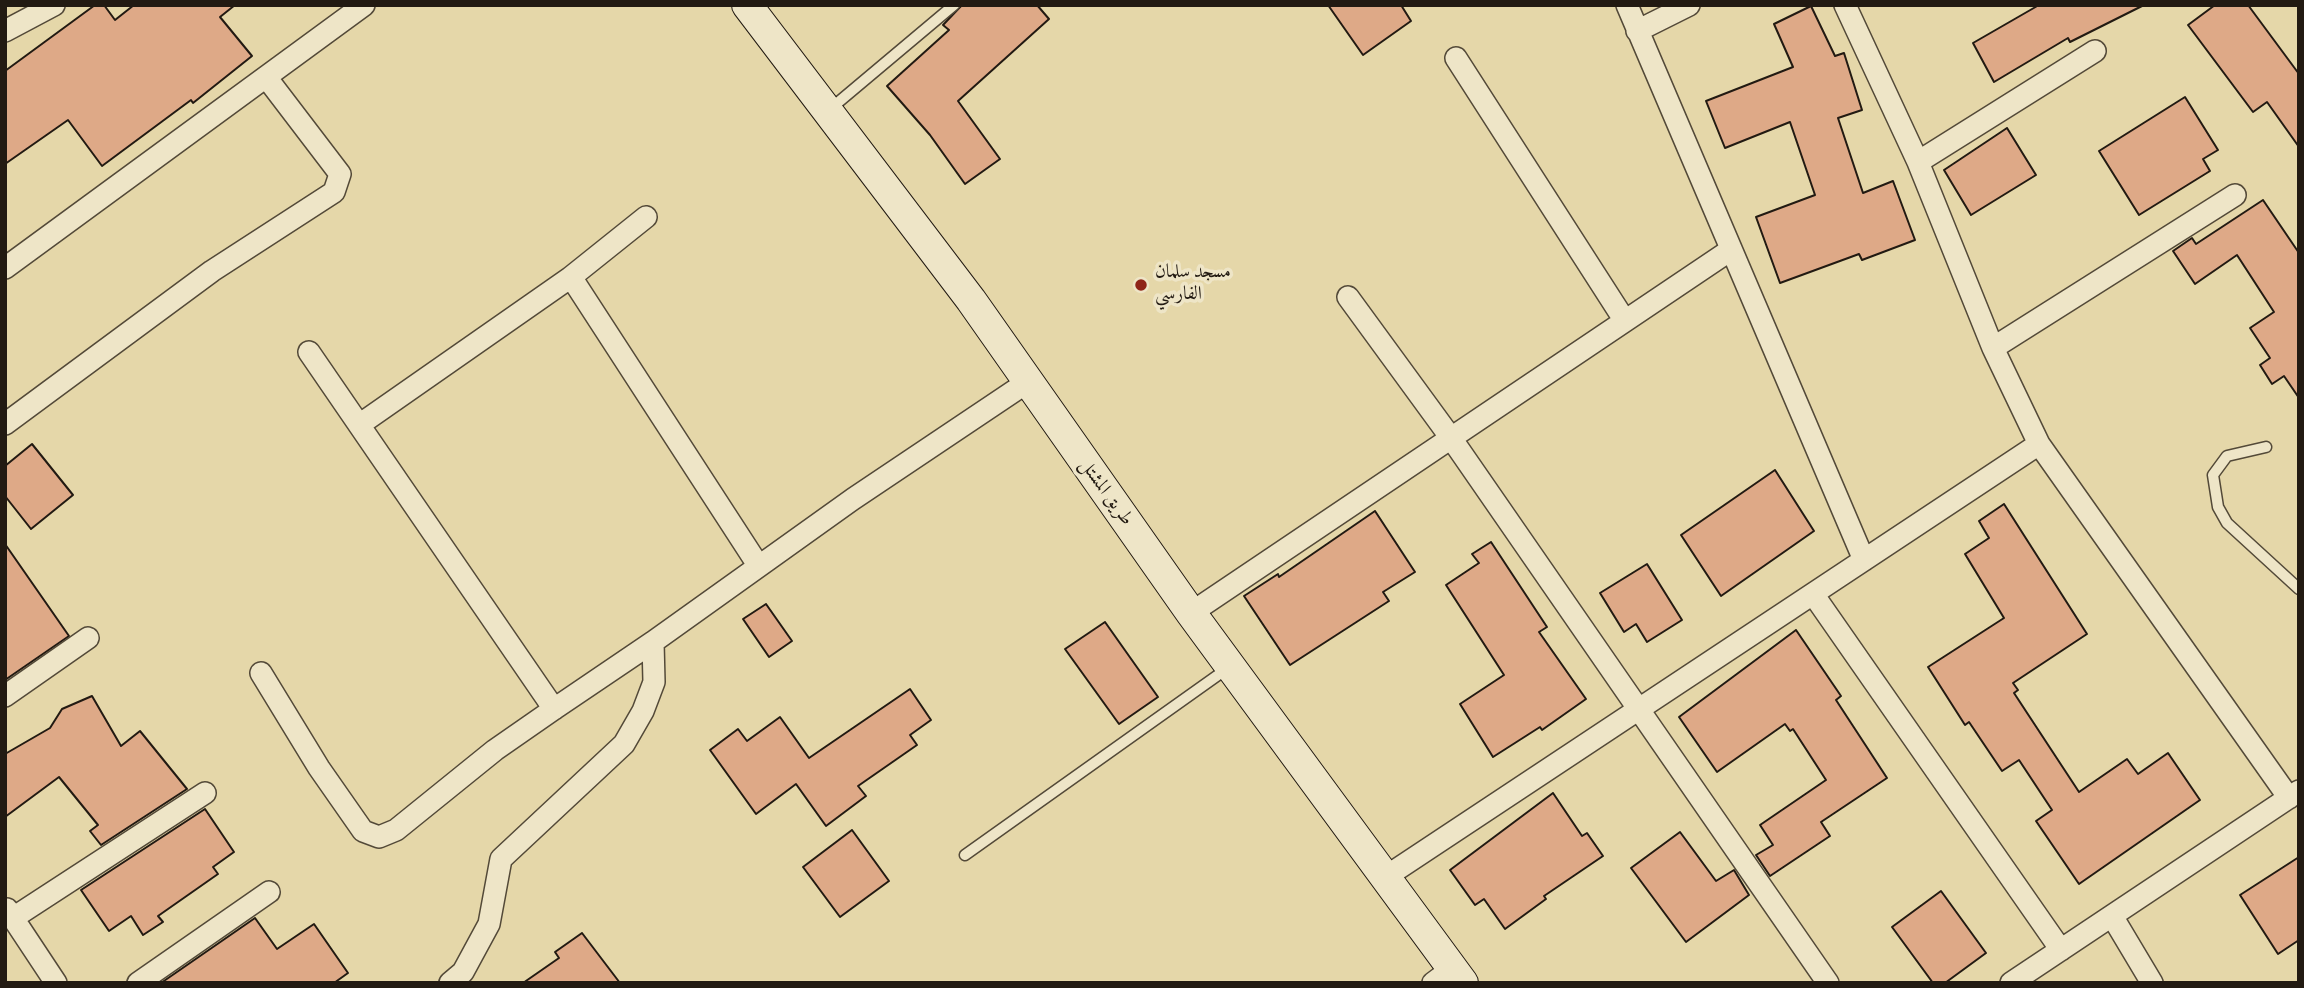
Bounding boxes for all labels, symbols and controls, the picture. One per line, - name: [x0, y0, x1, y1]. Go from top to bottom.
- place label: مسجد سلمان الفارسي: [1155, 263, 1231, 307]
- marker: مسجد سلمان الفارسي: [1133, 277, 1149, 293]
- street label: طريق المشتل: [1073, 455, 1137, 531]

